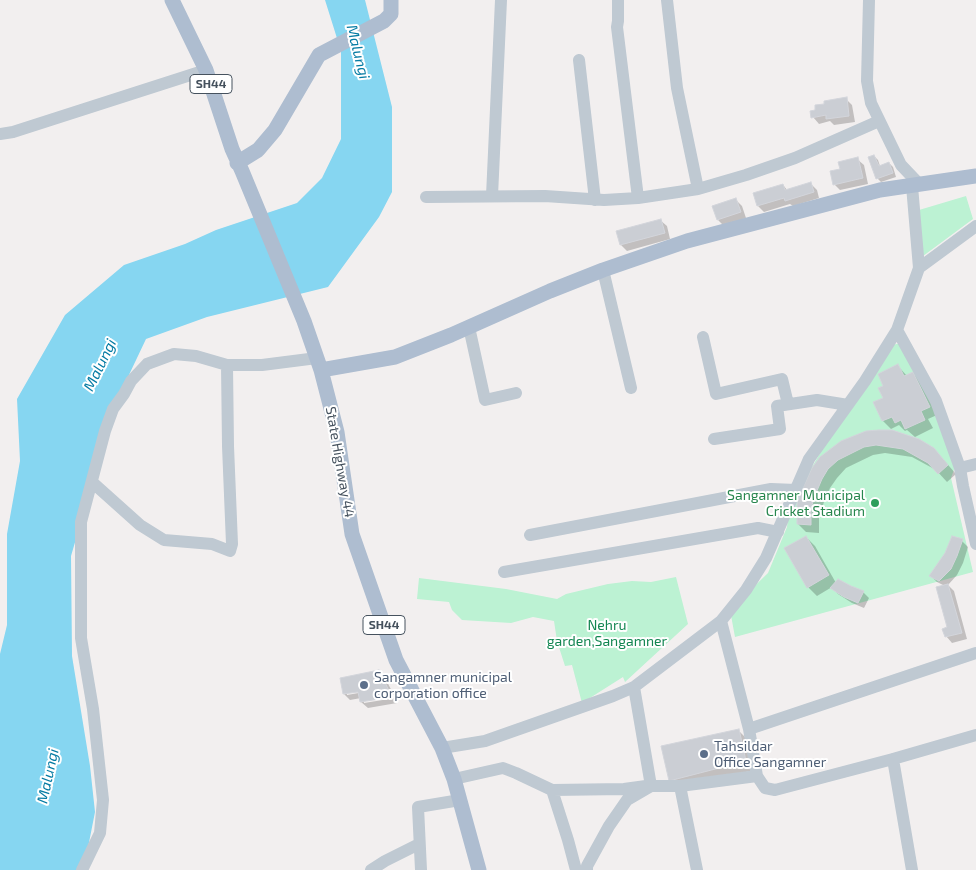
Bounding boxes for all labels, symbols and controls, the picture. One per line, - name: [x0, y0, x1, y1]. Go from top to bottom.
- water label: Malungi: [343, 23, 373, 81]
- road number: SH44: [190, 74, 232, 94]
- water label: Malungi: [80, 336, 120, 394]
- street label: State Highway 44: [322, 405, 358, 519]
- place label: Sangamner Municipal Cricket Stadium: [727, 487, 865, 520]
- marker: Sangamner Municipal Cricket Stadium: [869, 497, 881, 509]
- road number: SH44: [363, 616, 405, 634]
- park label: Nehru garden,Sangamner: [547, 617, 667, 650]
- place label: Sangamner municipal corporation office: [374, 669, 512, 702]
- marker: Sangamner municipal corporation office: [358, 679, 370, 691]
- place label: Tahsildar Office Sangamner: [714, 738, 826, 770]
- water label: Malungi: [33, 747, 63, 805]
- marker: Tahsildar Office Sangamner: [698, 748, 710, 760]

